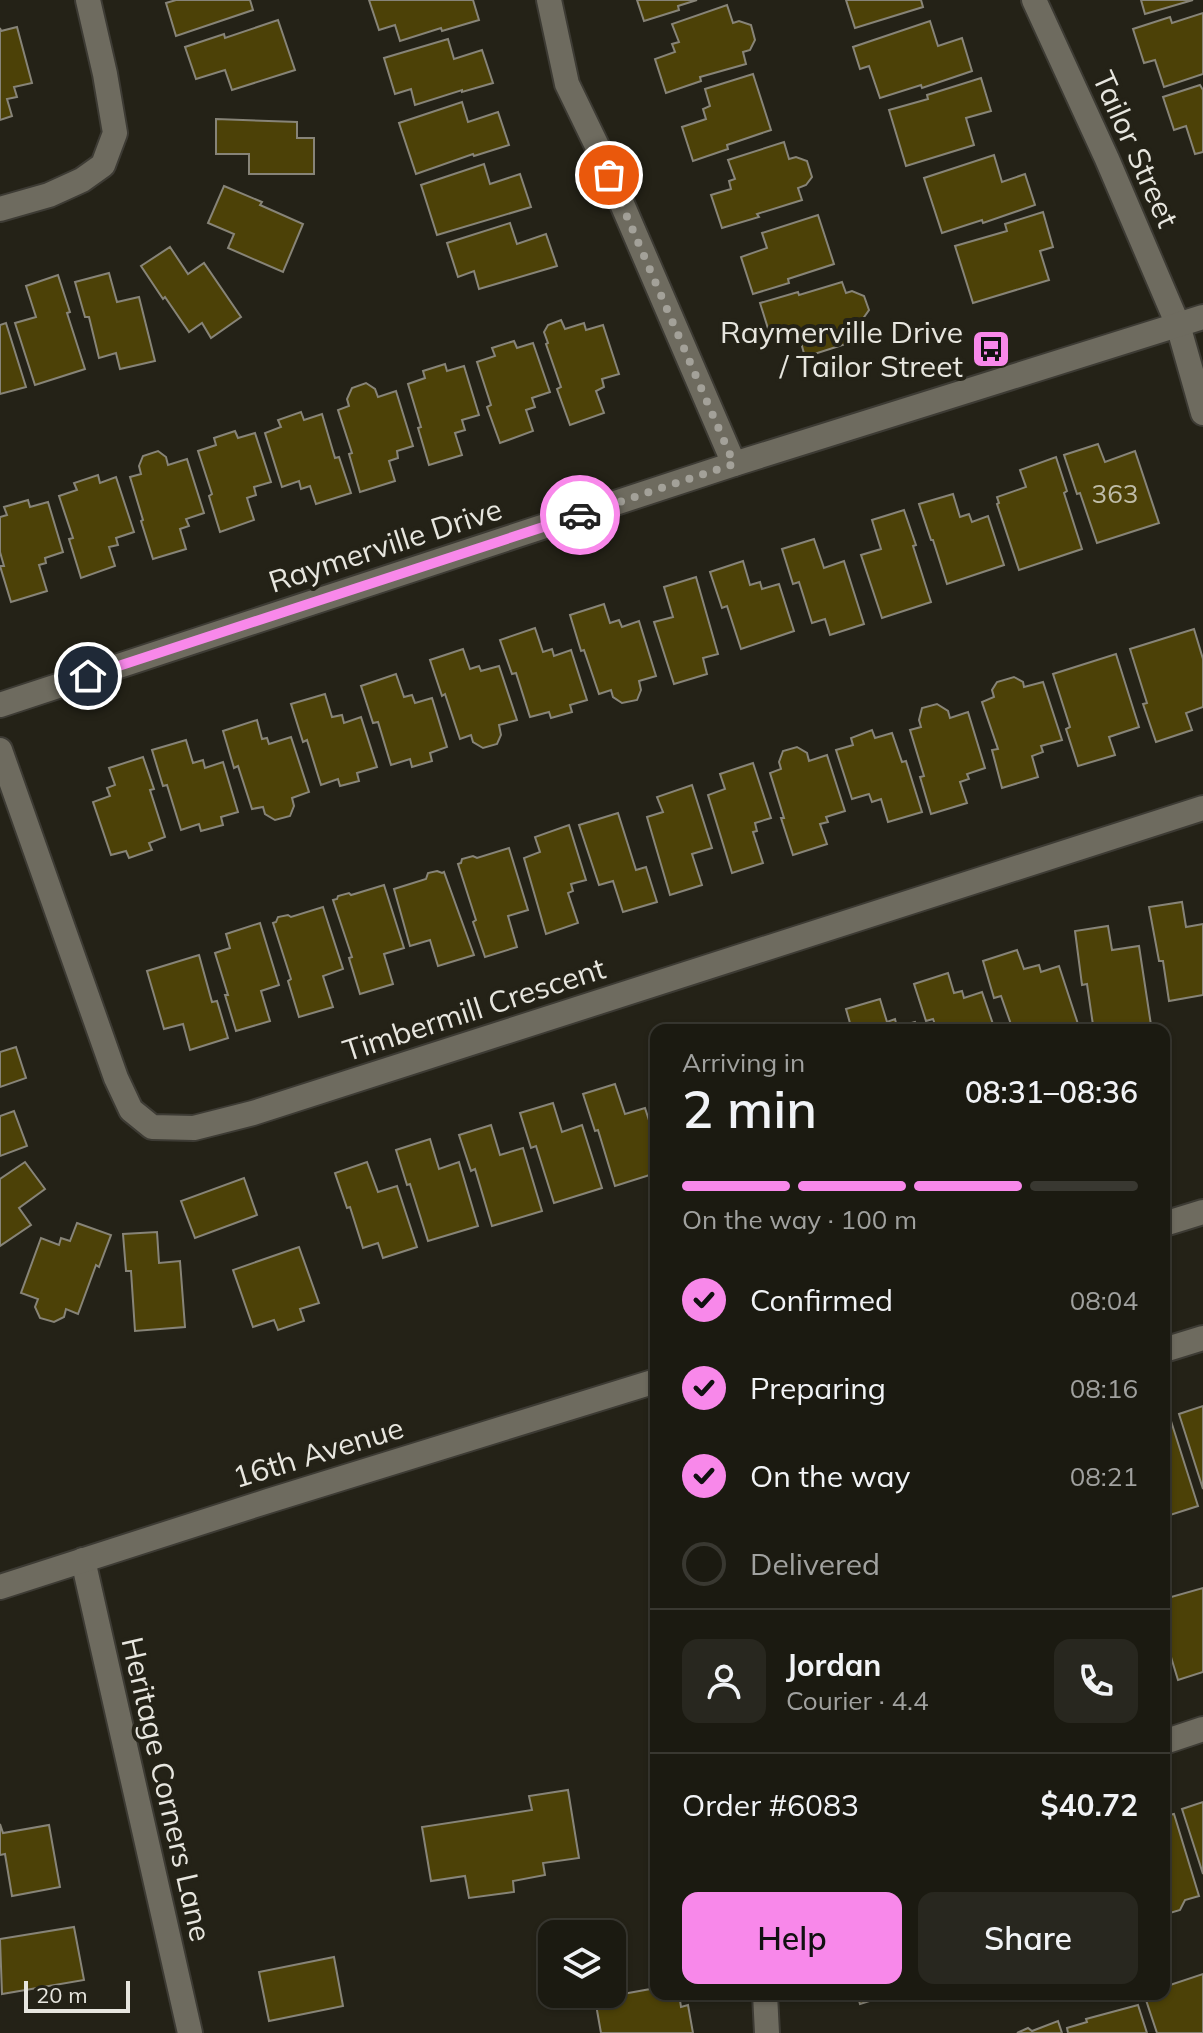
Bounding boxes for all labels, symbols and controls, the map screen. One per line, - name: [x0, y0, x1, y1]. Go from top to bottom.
- street label: Tailor Street: [1085, 65, 1187, 233]
- pin: [575, 141, 643, 209]
- icon: bag: [587, 153, 631, 197]
- place label: Raymerville Drive / Tailor Street: [720, 313, 963, 385]
- bus stop icon: Raymerville Drive / Tailor Street: [970, 328, 1012, 370]
- courier: [540, 475, 620, 555]
- house number: 363: [1092, 477, 1138, 510]
- street label: Raymerville Drive: [264, 489, 506, 601]
- icon: car: [558, 493, 602, 537]
- pin: [54, 642, 122, 710]
- icon: home: [66, 654, 110, 698]
- street label: Timbermill Crescent: [338, 949, 610, 1069]
- text: Arriving in: [682, 1046, 805, 1079]
- text: 08:31–08:36: [965, 1073, 1138, 1111]
- text: 2 min: [682, 1076, 817, 1141]
- text: On the way · 100 m: [682, 1203, 917, 1236]
- icon: check: [682, 1278, 726, 1322]
- text: Confirmed: [750, 1281, 893, 1319]
- text: 08:04: [1070, 1284, 1138, 1317]
- icon: check: [682, 1366, 726, 1410]
- text: Preparing: [750, 1369, 886, 1407]
- text: 08:16: [1070, 1372, 1138, 1405]
- street label: 16th Avenue: [228, 1408, 408, 1496]
- icon: check: [682, 1454, 726, 1498]
- text: On the way: [750, 1457, 910, 1495]
- text: 08:21: [1070, 1460, 1138, 1493]
- text: Delivered: [750, 1545, 880, 1583]
- street label: Heritage Corners Lane: [113, 1633, 221, 1945]
- button: person: [682, 1639, 766, 1723]
- button: phone: [1054, 1639, 1138, 1723]
- text: Jordan: [786, 1646, 881, 1684]
- text: Courier · 4.4: [786, 1684, 929, 1717]
- text: Order #6083: [682, 1786, 859, 1824]
- text: $40.72: [1041, 1786, 1138, 1824]
- button: Help: [682, 1892, 902, 1984]
- button: Share: [918, 1892, 1138, 1984]
- map controls: [538, 1920, 626, 2008]
- button: layers: [538, 1920, 626, 2008]
- scale bar: [24, 1977, 130, 2013]
- text: 20 m: [36, 1981, 87, 2009]

